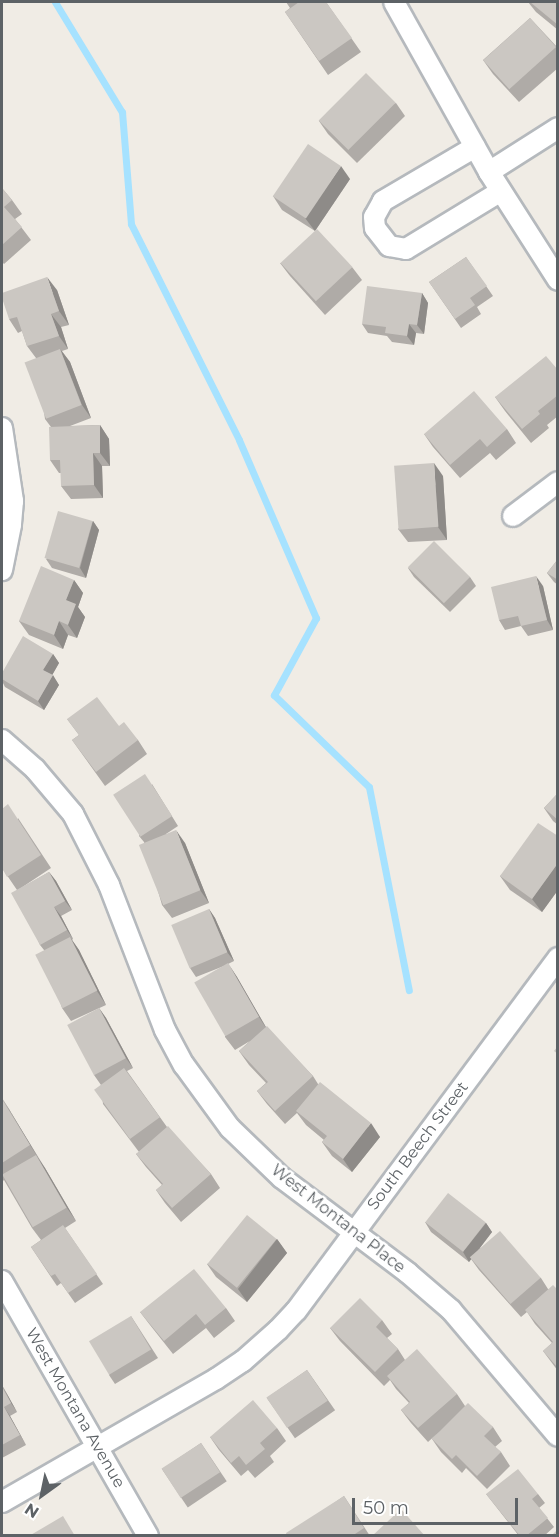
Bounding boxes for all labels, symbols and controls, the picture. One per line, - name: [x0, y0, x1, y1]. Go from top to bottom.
- street label: South Beech Street: [363, 1078, 473, 1214]
- street label: West Montana Place: [267, 1161, 409, 1277]
- street label: West Montana Avenue: [21, 1325, 129, 1491]
- north arrow: [12, 1465, 72, 1525]
- scale bar: [355, 1486, 522, 1524]
- text: 50 m: [363, 1497, 409, 1519]
- text: N: [21, 1499, 43, 1522]

